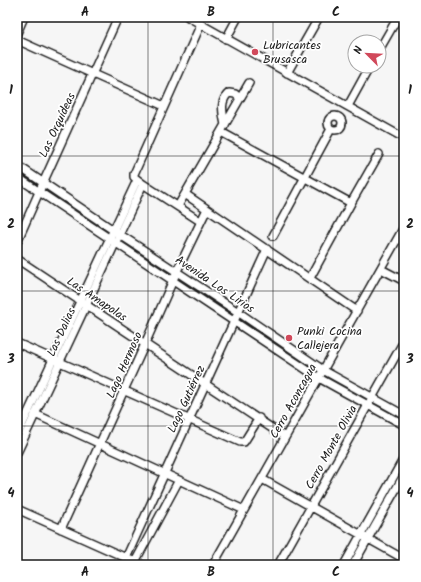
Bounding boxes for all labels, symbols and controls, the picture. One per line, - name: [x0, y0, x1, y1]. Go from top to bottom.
- text: A: [81, 2, 89, 23]
- text: B: [207, 2, 215, 23]
- text: C: [332, 2, 340, 23]
- north arrow: [347, 34, 387, 74]
- place label: Lubricantes Brusasca: [263, 36, 321, 69]
- text: N: [349, 43, 368, 57]
- marker: Lubricantes Brusasca: [250, 47, 260, 57]
- text: 1: [9, 80, 13, 101]
- text: 1: [408, 80, 412, 101]
- street label: Las Orquídeas: [34, 90, 81, 161]
- text: 2: [7, 214, 15, 235]
- text: 2: [406, 214, 414, 235]
- street label: Avenida Los Lirios: [171, 251, 258, 318]
- street label: Las Amapolas: [63, 272, 131, 327]
- street label: Las Dalias: [42, 305, 81, 360]
- place label: Punki Cocina Callejera: [297, 322, 362, 355]
- street label: Lago Hermoso: [101, 329, 148, 402]
- marker: Punki Cocina Callejera: [284, 333, 294, 343]
- text: 3: [6, 349, 15, 370]
- text: 3: [405, 349, 414, 370]
- street label: Cerro Aconcagua: [265, 360, 322, 442]
- street label: Lago Gutiérrez: [162, 362, 210, 436]
- street label: Cerro Monte Olivia: [300, 401, 363, 493]
- text: 4: [7, 483, 15, 504]
- text: 4: [406, 483, 414, 504]
- text: A: [81, 562, 89, 582]
- text: B: [207, 562, 215, 582]
- text: C: [332, 562, 340, 582]

